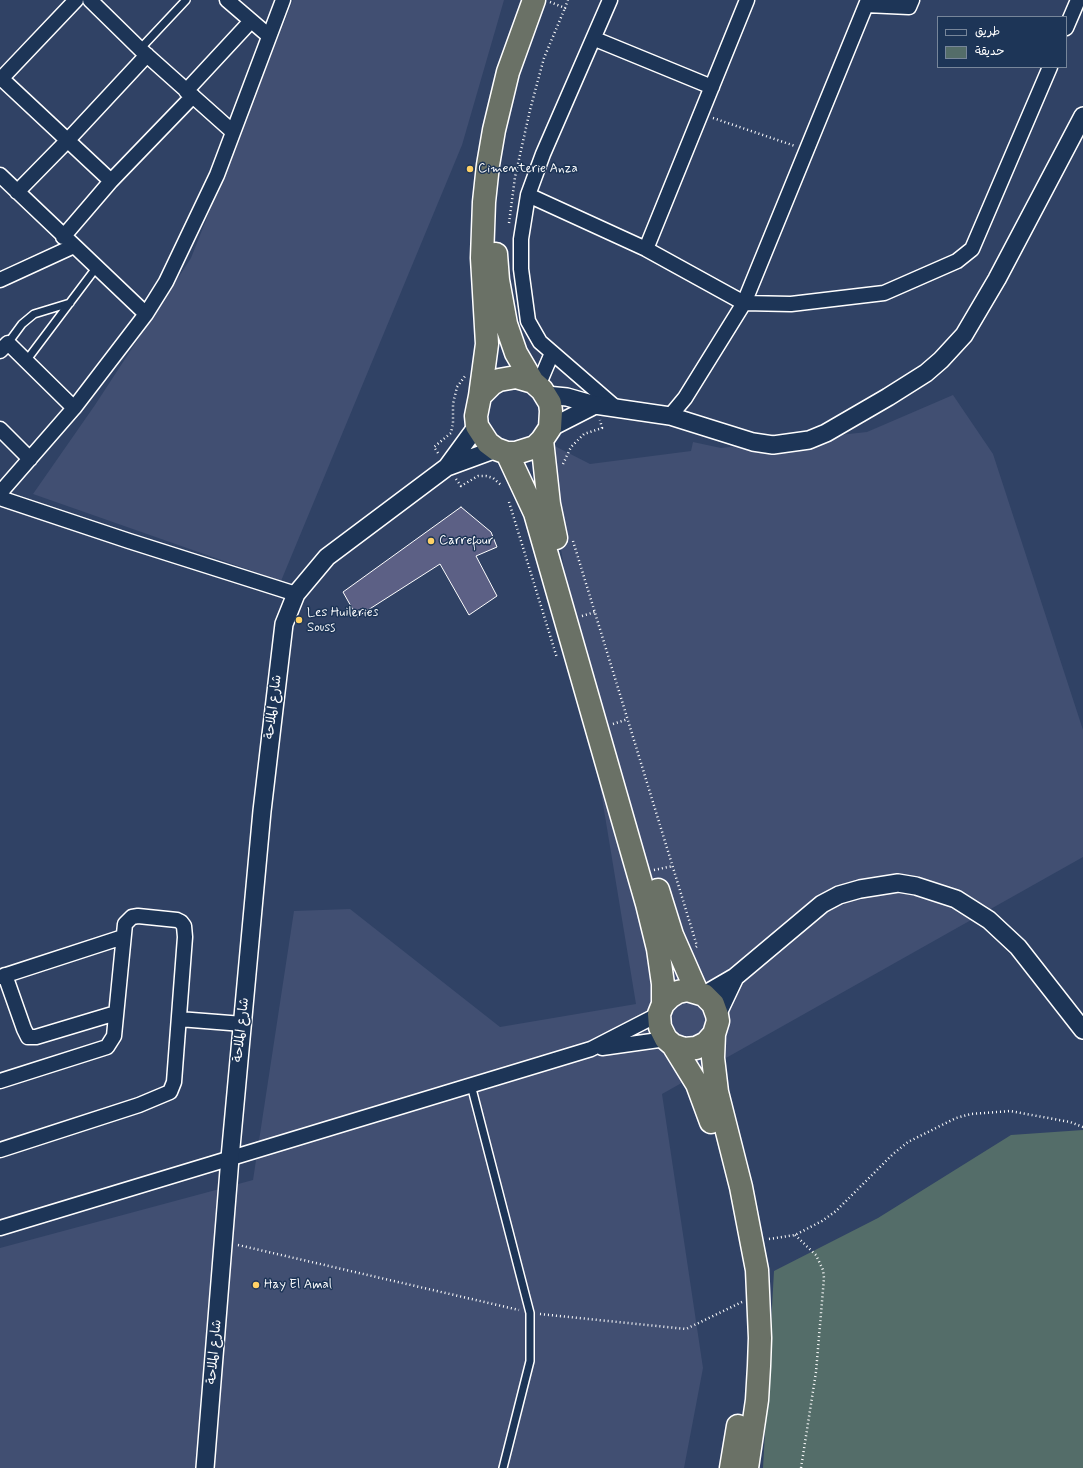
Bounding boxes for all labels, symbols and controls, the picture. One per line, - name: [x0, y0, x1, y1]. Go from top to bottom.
- legend: [937, 16, 1067, 68]
- text: طريق: [975, 24, 1000, 40]
- text: حديقة: [975, 44, 1004, 60]
- place label: Cimenterie Anza: [478, 161, 578, 177]
- marker: Cimenterie Anza: [465, 164, 475, 174]
- place label: Carrefour: [439, 533, 493, 549]
- marker: Carrefour: [426, 536, 436, 546]
- place label: Les Huileries Souss: [307, 605, 378, 636]
- marker: Les Huileries Souss: [294, 615, 304, 625]
- street label: شارع الملاحة: [262, 674, 286, 740]
- street label: شارع الملاحة: [231, 997, 253, 1063]
- place label: Hay El Amal: [264, 1277, 332, 1293]
- marker: Hay El Amal: [251, 1280, 261, 1290]
- street label: شارع الملاحة: [204, 1319, 226, 1385]

